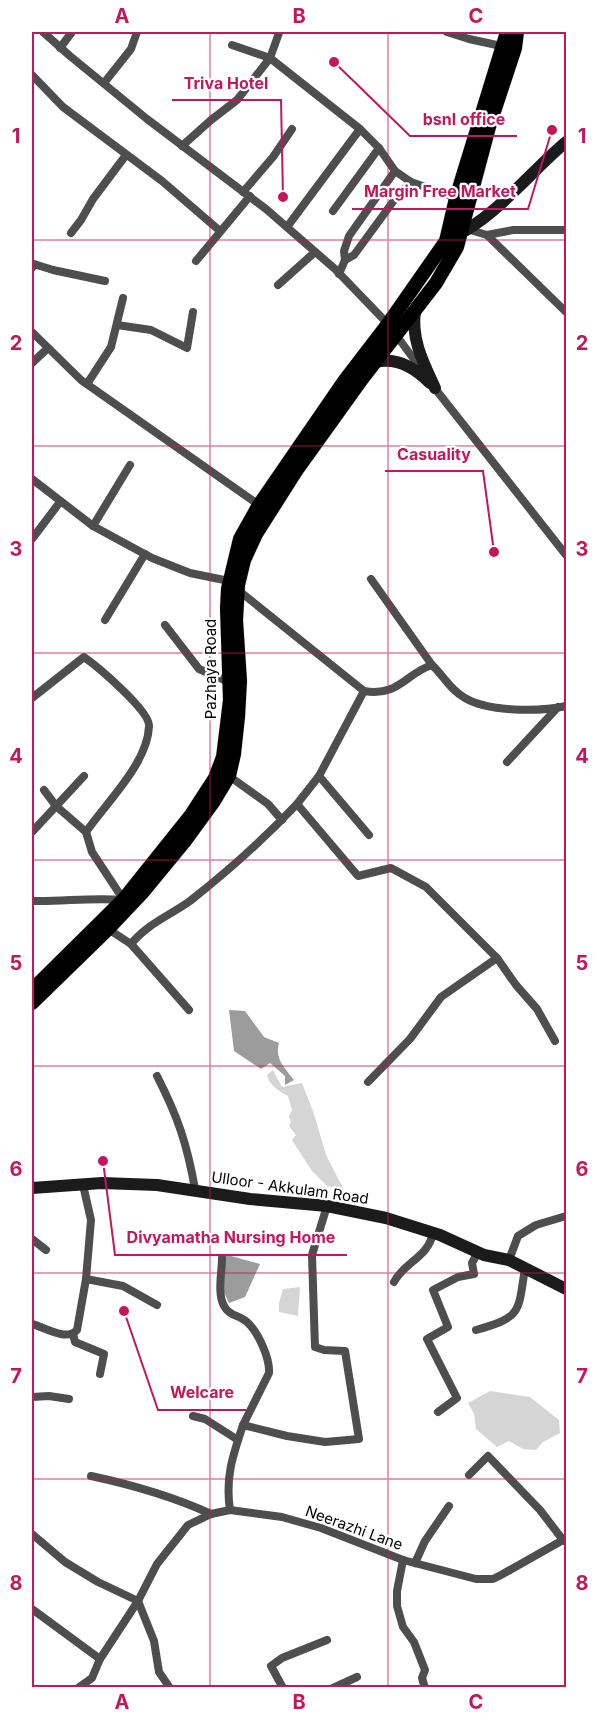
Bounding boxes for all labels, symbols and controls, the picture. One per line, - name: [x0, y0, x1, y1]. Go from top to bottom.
- text: A: [115, 4, 130, 28]
- text: B: [292, 4, 306, 28]
- text: C: [469, 4, 483, 28]
- callout: Triva Hotel: [172, 66, 281, 100]
- text: Triva Hotel: [184, 73, 268, 93]
- callout: bsnl office: [410, 102, 517, 136]
- text: bsnl office: [423, 109, 505, 129]
- text: 1: [12, 124, 20, 148]
- text: 1: [578, 124, 586, 148]
- callout: Margin Free Market: [352, 175, 528, 209]
- text: Margin Free Market: [364, 181, 516, 201]
- text: 2: [10, 331, 22, 355]
- text: 2: [576, 331, 588, 355]
- callout: Casuality: [385, 437, 483, 471]
- text: Casuality: [397, 444, 471, 464]
- text: 3: [10, 537, 22, 561]
- text: 3: [576, 537, 588, 561]
- street label: Pazhaya Road: [201, 619, 220, 719]
- text: 4: [9, 744, 23, 768]
- text: 4: [575, 744, 589, 768]
- text: 5: [10, 951, 22, 975]
- text: 5: [576, 951, 588, 975]
- text: 6: [10, 1157, 23, 1181]
- text: 6: [576, 1157, 589, 1181]
- street label: Ulloor - Akkulam Road: [210, 1167, 370, 1208]
- callout: Divyamatha Nursing Home: [115, 1221, 347, 1255]
- text: Divyamatha Nursing Home: [127, 1227, 335, 1247]
- text: 7: [10, 1364, 22, 1388]
- text: 7: [576, 1364, 588, 1388]
- callout: Welcare: [158, 1376, 246, 1410]
- text: Welcare: [170, 1382, 234, 1402]
- street label: Neerazhi Lane: [303, 1501, 406, 1554]
- text: 8: [9, 1571, 23, 1595]
- text: 8: [575, 1571, 589, 1595]
- text: A: [115, 1690, 130, 1714]
- text: B: [292, 1690, 306, 1714]
- text: C: [469, 1690, 483, 1714]

